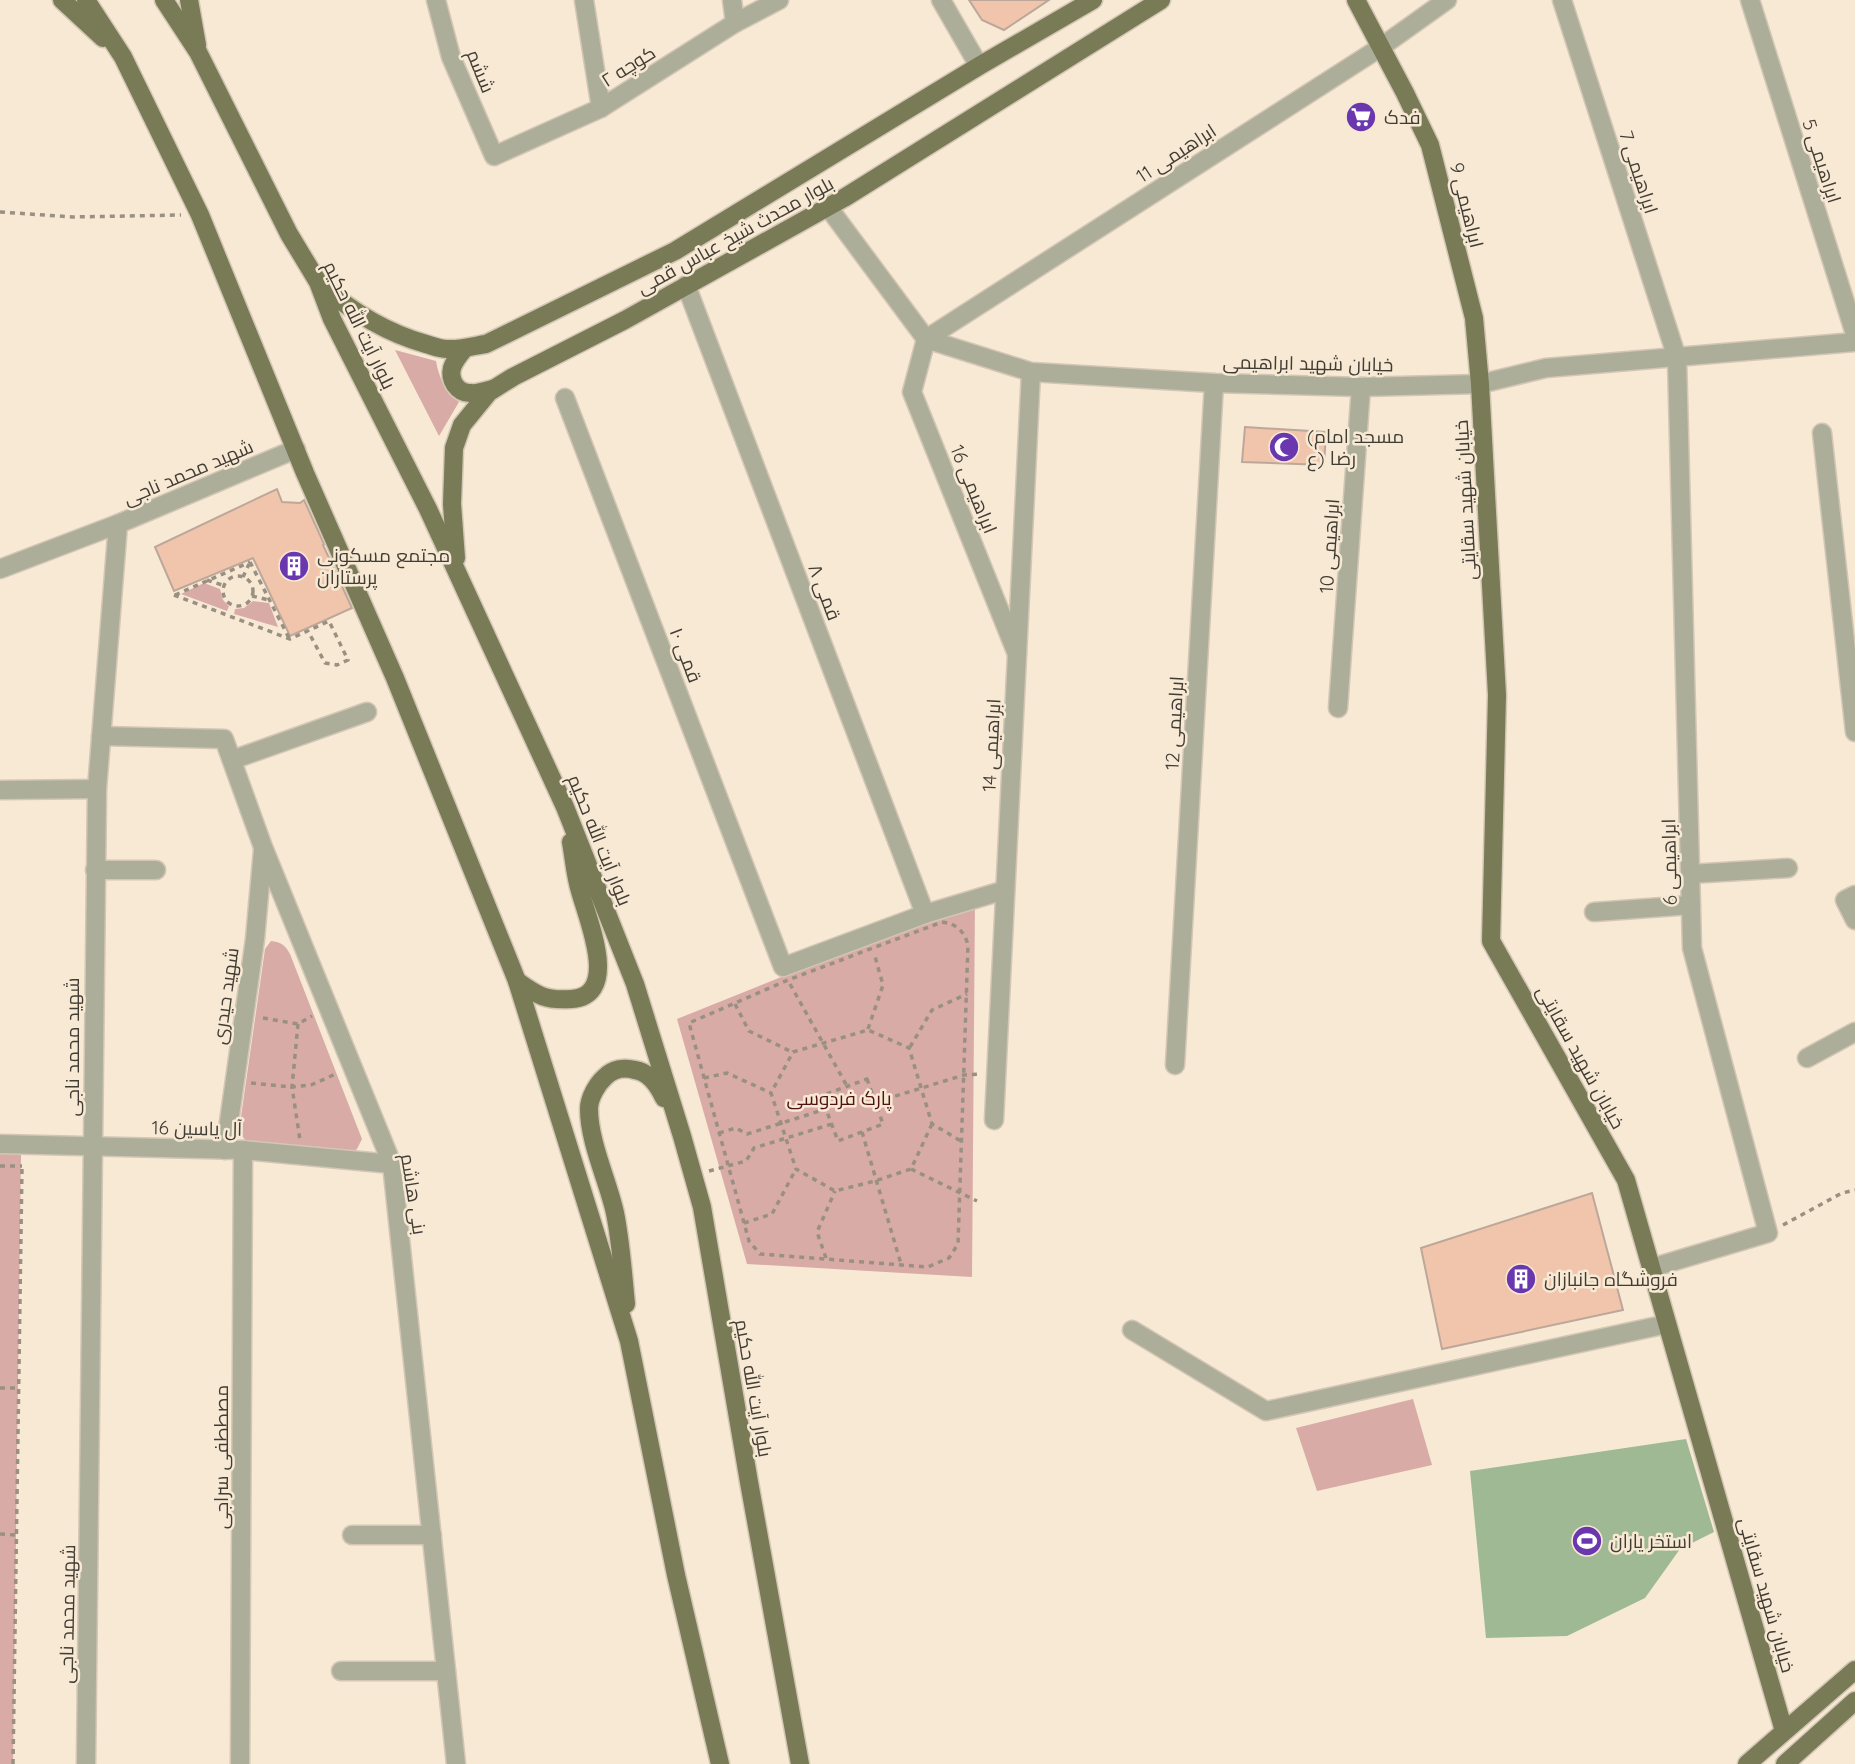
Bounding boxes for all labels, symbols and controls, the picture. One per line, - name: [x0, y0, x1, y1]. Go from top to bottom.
- street label: کوچه ۲: [596, 40, 660, 93]
- street label: ششم: [460, 46, 500, 97]
- supermarket icon: فدک: [1344, 100, 1378, 134]
- place label: فدک: [1384, 105, 1421, 129]
- street label: ابراهیمی 5: [1797, 116, 1847, 206]
- street label: ابراهیمی 11: [1131, 118, 1221, 188]
- street label: ابراهیمی 7: [1614, 127, 1664, 217]
- street label: ابراهیمی 9: [1445, 160, 1489, 250]
- street label: بلوار محدث شیخ عباس قمی: [632, 171, 839, 301]
- street label: بلوار آیت الله حکیم: [317, 257, 401, 394]
- street label: خیابان شهید ابراهیمی: [1222, 350, 1394, 376]
- street label: خیابان شهید سقایتی: [1449, 419, 1481, 581]
- place label: (مسجد امام رضا (ع: [1307, 424, 1404, 472]
- mosque icon: (مسجد امام رضا (ع: [1267, 430, 1301, 464]
- street label: شهید محمد ناجی: [119, 434, 257, 510]
- street label: ابراهیمی 16: [945, 441, 1003, 537]
- street label: ابراهیمی 10: [1314, 498, 1344, 594]
- place label: مجتمع مسکونی پرستاران: [317, 543, 450, 590]
- building icon: مجتمع مسکونی پرستاران: [277, 549, 311, 583]
- street label: قمی ۸: [803, 561, 847, 623]
- street label: قمی ۱۰: [665, 624, 707, 686]
- street label: ابراهیمی 12: [1160, 675, 1188, 771]
- street label: ابراهیمی 14: [977, 698, 1005, 792]
- street label: بلوار آیت الله حکیم: [561, 771, 637, 910]
- street label: ابراهیمی 6: [1656, 818, 1682, 906]
- street label: شهید حیدری: [206, 946, 244, 1046]
- street label: شهید محمد ناجی: [60, 977, 84, 1117]
- street label: خیابان شهید سقایتی: [1532, 981, 1630, 1133]
- park label: پارک فردوسی: [786, 1086, 892, 1111]
- street label: آل یاسین 16: [151, 1115, 243, 1141]
- street label: بنی هاشم: [394, 1152, 432, 1236]
- building icon: فروشگاه جانبازان: [1504, 1262, 1538, 1296]
- place label: فروشگاه جانبازان: [1544, 1267, 1678, 1291]
- street label: بلوار آیت الله حکیم: [728, 1317, 778, 1459]
- street label: مصططفی سراجی: [209, 1385, 233, 1529]
- street label: خیابان شهید سقایتی: [1733, 1515, 1801, 1675]
- sports icon: استخر یاران: [1570, 1524, 1604, 1558]
- place label: استخر یاران: [1610, 1529, 1692, 1553]
- street label: شهید محمد ناجی: [54, 1544, 80, 1684]

